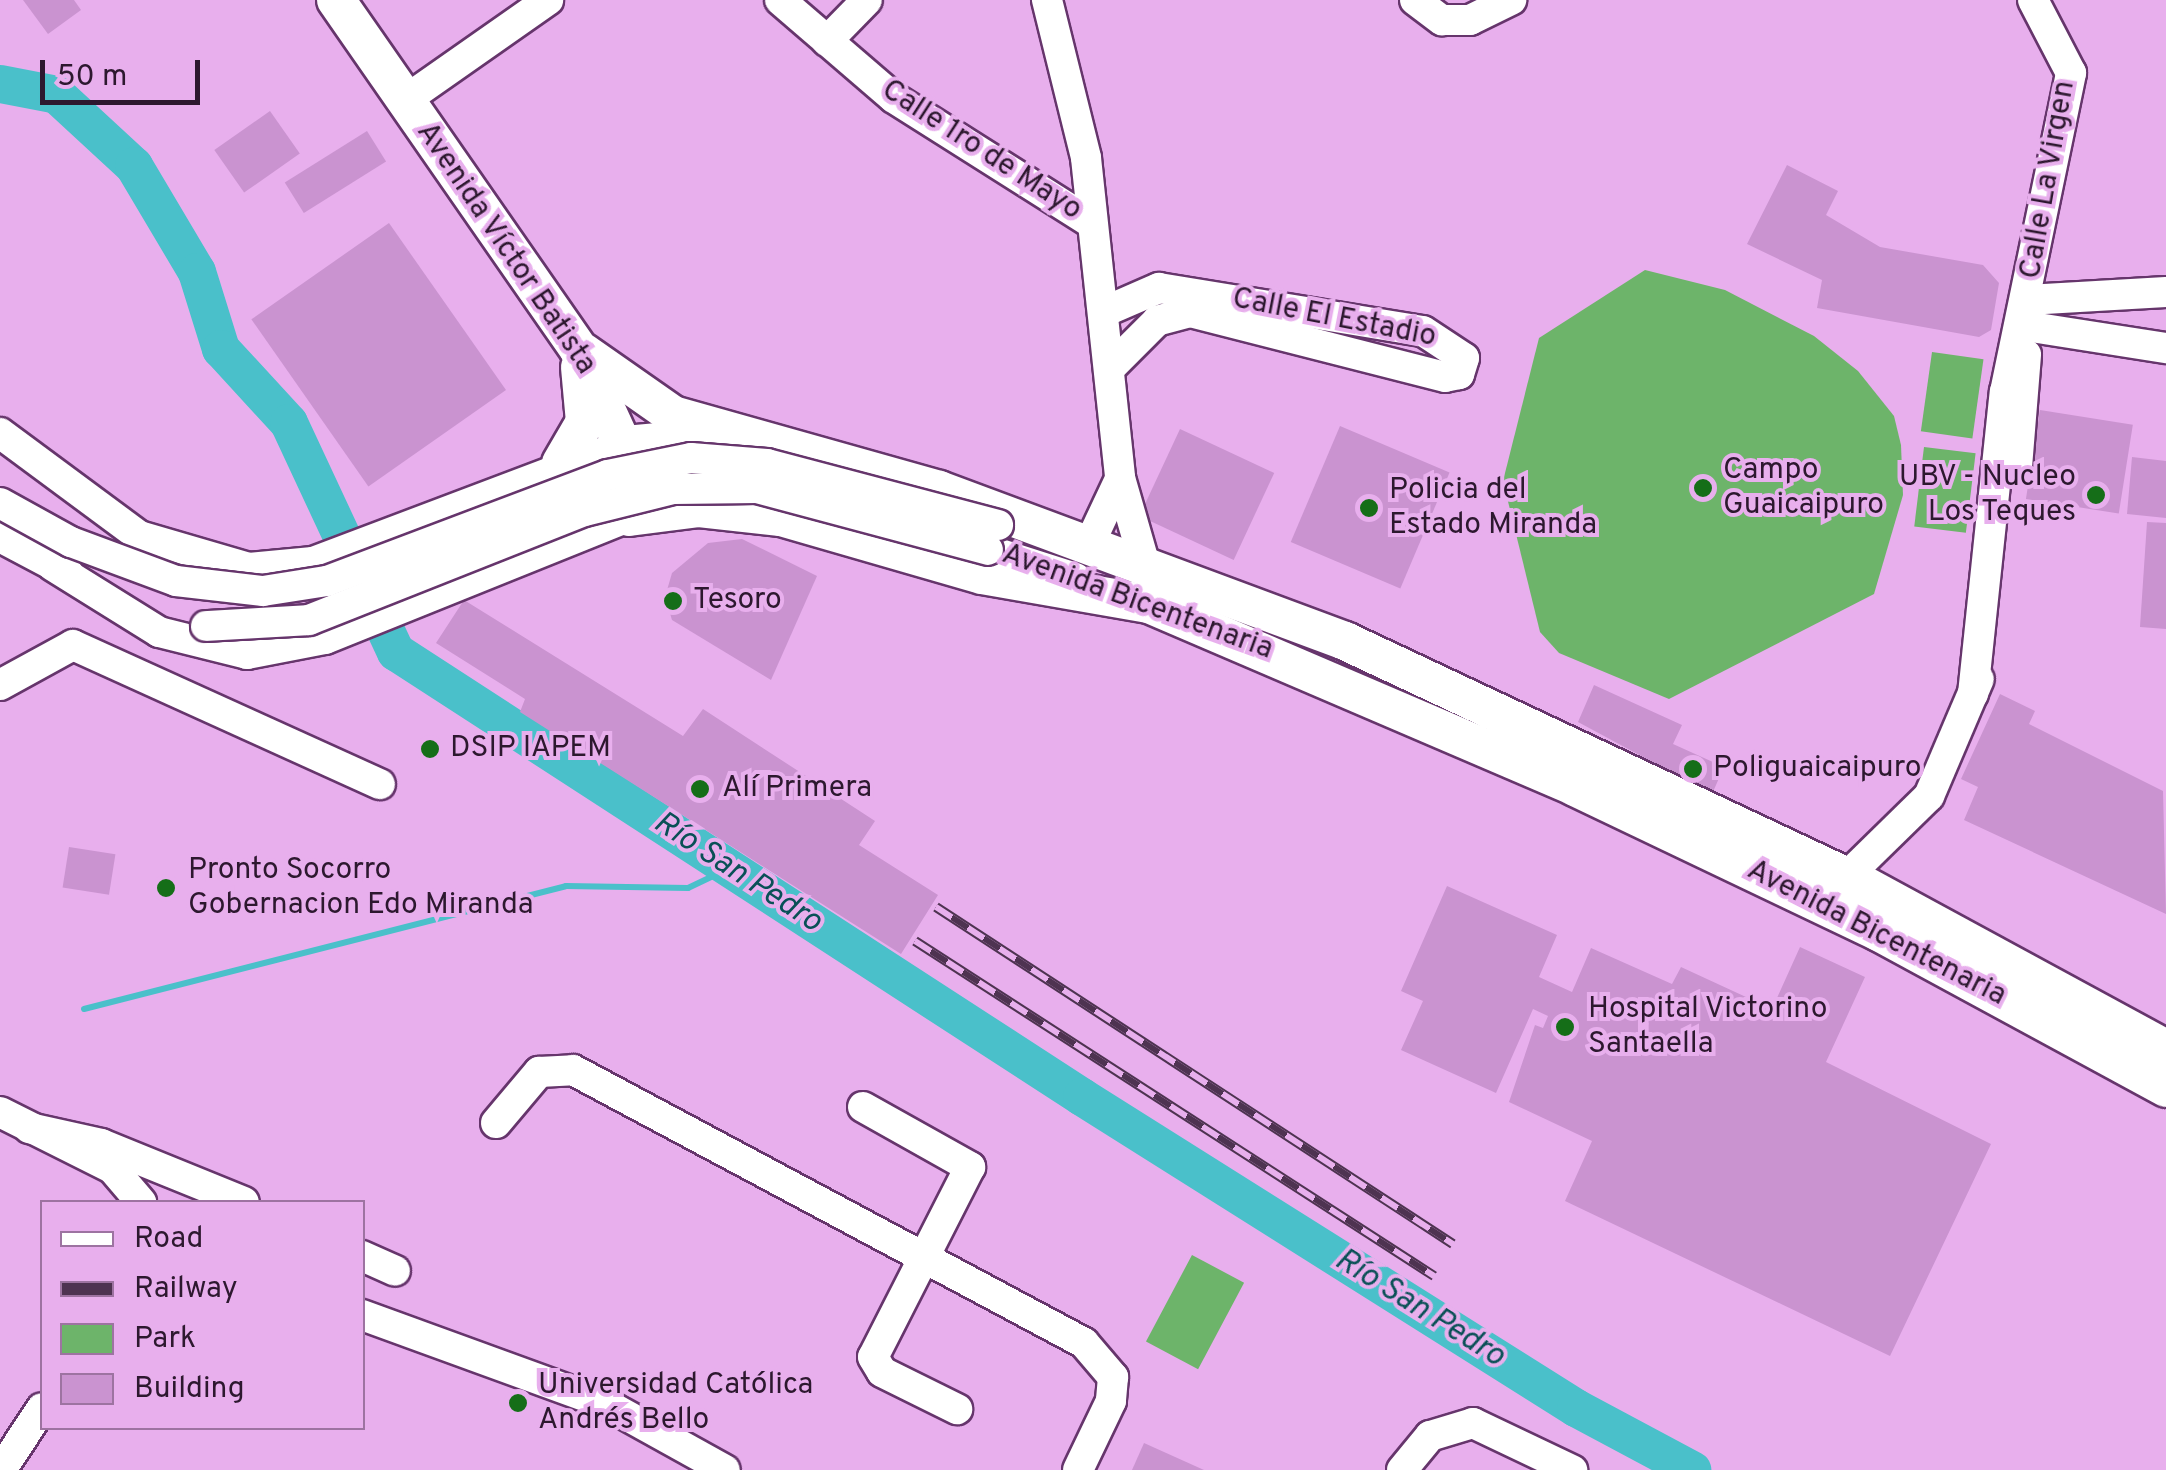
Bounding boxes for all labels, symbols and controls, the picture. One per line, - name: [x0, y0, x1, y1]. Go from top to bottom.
- scale bar: [45, 40, 205, 102]
- text: 50 m: [57, 59, 127, 96]
- street label: Calle 1ro de Mayo: [874, 73, 1088, 229]
- street label: Calle La Virgen: [2014, 77, 2084, 283]
- street label: Avenida Víctor Batista: [407, 116, 603, 382]
- street label: Calle El Estadio: [1229, 282, 1439, 356]
- place label: Campo Guaicaipuro: [1723, 453, 1884, 524]
- place label: UBV - Nucleo Los Teques: [1898, 460, 2076, 530]
- place label: Policia del Estado Miranda: [1389, 473, 1597, 544]
- marker: Campo Guaicaipuro: [1692, 477, 1714, 499]
- marker: UBV - Nucleo Los Teques: [2085, 484, 2107, 506]
- marker: Policia del Estado Miranda: [1358, 497, 1380, 519]
- street label: Avenida Bicentenaria: [997, 537, 1277, 669]
- place label: Tesoro: [693, 583, 782, 619]
- marker: Tesoro: [662, 590, 684, 612]
- place label: DSIP IAPEM: [450, 731, 611, 767]
- marker: DSIP IAPEM: [419, 738, 441, 760]
- place label: Poliguaicaipuro: [1713, 751, 1921, 787]
- marker: Poliguaicaipuro: [1682, 758, 1704, 780]
- place label: Alí Primera: [722, 771, 872, 807]
- marker: Alí Primera: [687, 776, 713, 802]
- water label: Río San Pedro: [646, 804, 828, 942]
- place label: Pronto Socorro Gobernacion Edo Miranda: [188, 853, 534, 924]
- street label: Avenida Bicentenaria: [1741, 853, 2011, 1015]
- marker: Pronto Socorro Gobernacion Edo Miranda: [153, 875, 179, 901]
- place label: Hospital Victorino Santaella: [1588, 992, 1829, 1062]
- marker: Hospital Victorino Santaella: [1552, 1014, 1578, 1040]
- legend: [40, 1200, 365, 1430]
- text: Road: [134, 1221, 203, 1258]
- water label: Río San Pedro: [1327, 1242, 1511, 1376]
- text: Railway: [134, 1271, 238, 1308]
- text: Park: [134, 1321, 196, 1358]
- place label: Universidad Católica Andrés Bello: [538, 1368, 813, 1438]
- text: Building: [134, 1371, 245, 1408]
- marker: Universidad Católica Andrés Bello: [507, 1392, 529, 1414]

